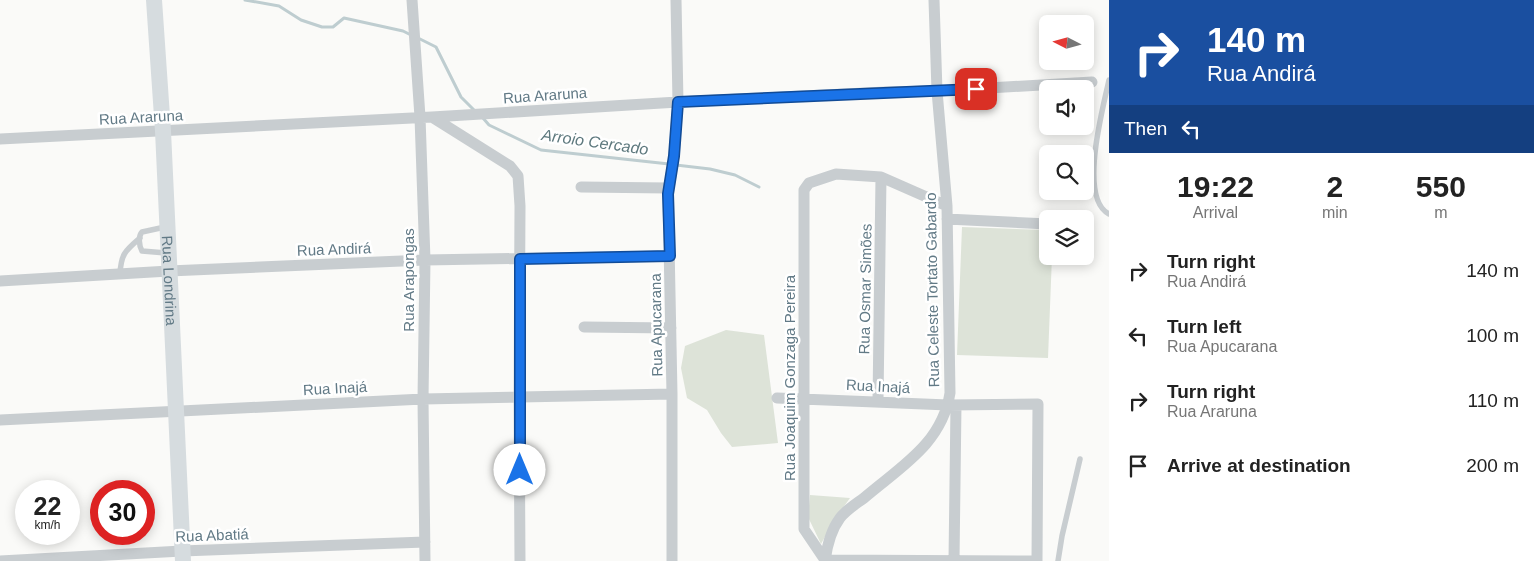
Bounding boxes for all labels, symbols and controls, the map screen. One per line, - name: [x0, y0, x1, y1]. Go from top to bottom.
- north arrow: [1039, 15, 1094, 70]
- map controls: [1039, 15, 1094, 265]
- icon: right: [1124, 20, 1189, 85]
- text: 140 m: [1207, 20, 1306, 59]
- text: Rua Andirá: [1207, 61, 1316, 86]
- pin: [955, 68, 997, 110]
- icon: arrive: [962, 75, 990, 103]
- button: sound: [1039, 80, 1094, 135]
- street label: Rua Araruna: [502, 84, 588, 106]
- street label: Rua Araruna: [98, 106, 184, 128]
- icon: left: [1177, 115, 1205, 143]
- text: Then: [1124, 118, 1167, 139]
- water label: Arroio Cercado: [540, 126, 650, 158]
- button: search: [1039, 145, 1094, 200]
- text: 19:22: [1177, 170, 1254, 203]
- text: 2: [1326, 170, 1343, 203]
- text: 550: [1416, 170, 1466, 203]
- street label: Rua Celeste Tortato Gabardo: [922, 192, 942, 388]
- text: Arrival: [1193, 204, 1238, 221]
- text: min: [1322, 204, 1348, 221]
- text: m: [1434, 204, 1447, 221]
- button: layers: [1039, 210, 1094, 265]
- street label: Rua Osmar Simões: [855, 223, 875, 355]
- street label: Rua Arapongas: [400, 228, 417, 332]
- street label: Rua Londrina: [159, 235, 181, 327]
- street label: Rua Andirá: [297, 239, 372, 259]
- text: Turn right: [1167, 251, 1255, 272]
- icon: right: [1124, 257, 1152, 285]
- text: 140 m: [1466, 260, 1519, 281]
- street label: Rua Apucarana: [647, 273, 665, 377]
- text: Rua Andirá: [1167, 273, 1246, 290]
- street label: Rua Joaquim Gonzaga Pereira: [781, 274, 798, 481]
- text: Turn left: [1167, 316, 1242, 337]
- icon: left: [1124, 322, 1152, 350]
- text: 100 m: [1466, 325, 1519, 346]
- text: Rua Apucarana: [1167, 338, 1277, 355]
- street label: Rua Inajá: [845, 376, 911, 396]
- street label: Rua Inajá: [302, 378, 368, 398]
- text: Turn right: [1167, 381, 1255, 402]
- icon: right: [1124, 387, 1152, 415]
- text: 110 m: [1468, 390, 1519, 411]
- text: Rua Araruna: [1167, 403, 1257, 420]
- position arrow: [493, 443, 545, 495]
- icon: arrive: [1124, 452, 1152, 480]
- text: Arrive at destination: [1167, 455, 1351, 476]
- text: 200 m: [1466, 455, 1519, 476]
- speed limit sign: 30: [90, 480, 155, 545]
- text: 22: [34, 492, 61, 520]
- text: km/h: [34, 518, 61, 532]
- street label: Rua Abatiá: [175, 525, 250, 545]

